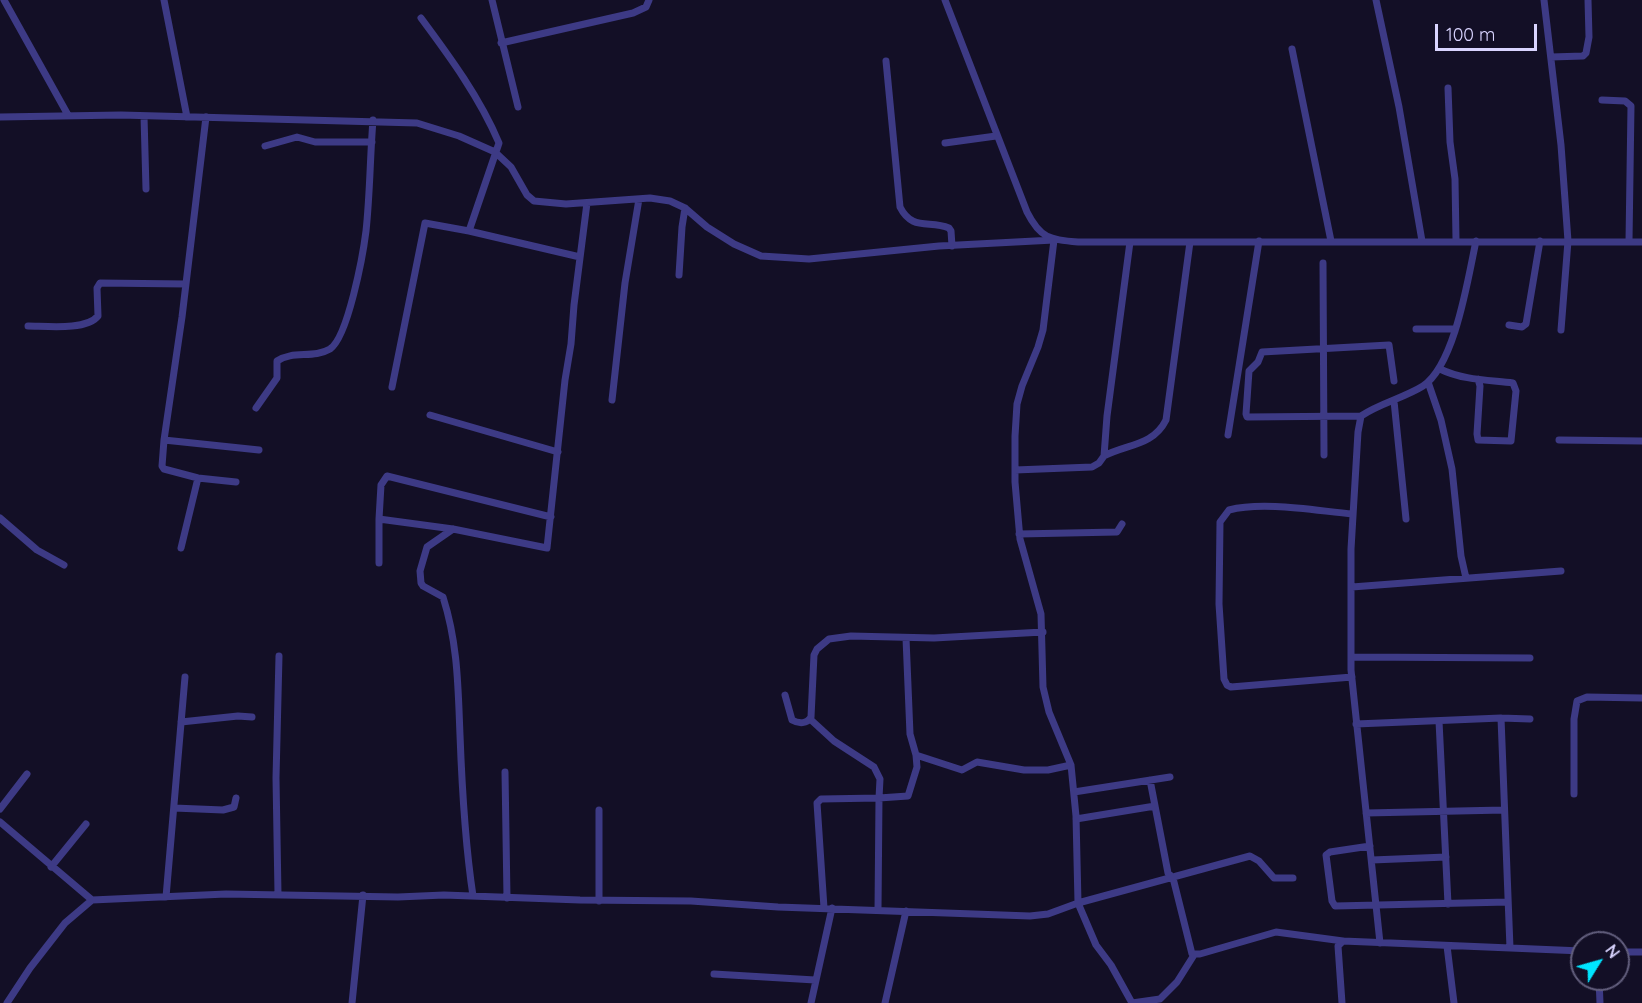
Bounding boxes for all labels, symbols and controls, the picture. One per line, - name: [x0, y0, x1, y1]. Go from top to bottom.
- scale bar: [1438, 12, 1540, 50]
- text: 100 m: [1446, 23, 1495, 46]
- north arrow: [1570, 931, 1630, 991]
- text: N: [1601, 941, 1624, 962]

